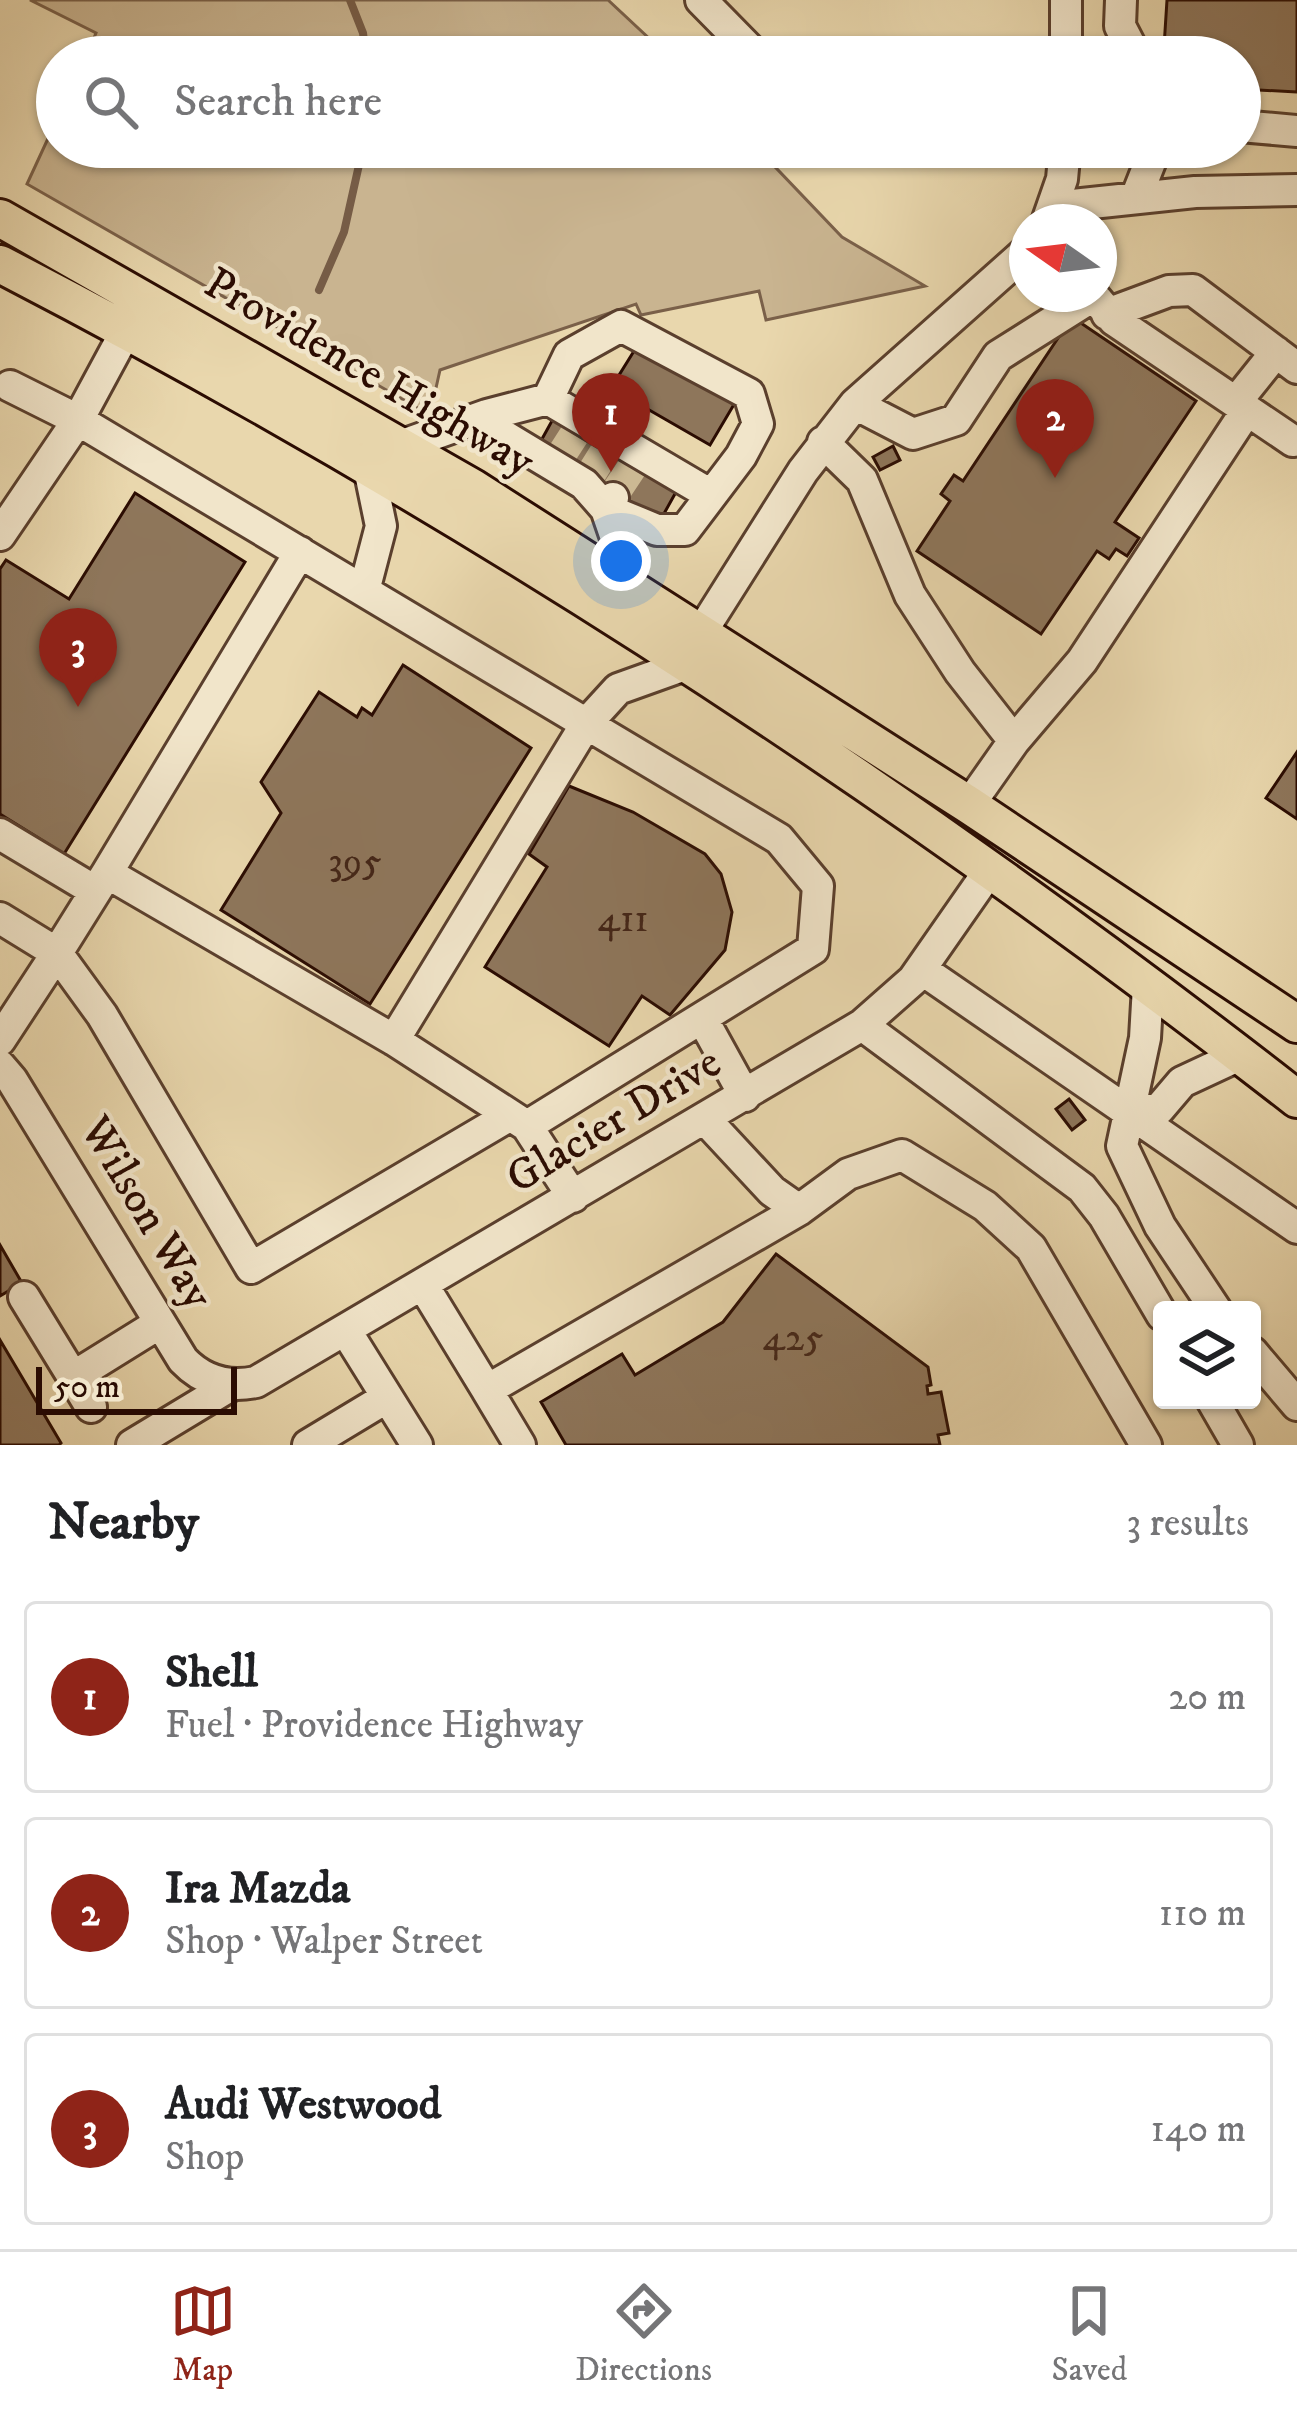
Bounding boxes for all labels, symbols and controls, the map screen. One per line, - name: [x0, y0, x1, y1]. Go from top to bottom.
- search box: [36, 36, 1261, 168]
- icon: search: [78, 69, 144, 135]
- text: Search here: [174, 74, 382, 130]
- north arrow: [1009, 204, 1117, 312]
- street label: Providence Highway: [194, 256, 545, 491]
- pin: 1: [572, 373, 650, 472]
- pin: 2: [1016, 379, 1094, 478]
- your location: [591, 531, 651, 591]
- pin: 3: [39, 608, 117, 707]
- house number: 395: [328, 838, 382, 887]
- house number: 411: [597, 895, 649, 944]
- street label: Glacier Drive: [497, 1035, 731, 1207]
- street label: Wilson Way: [66, 1106, 226, 1320]
- map controls: [1153, 1301, 1261, 1409]
- button: layers: [1153, 1301, 1261, 1409]
- house number: 425: [763, 1314, 823, 1363]
- scale bar: [36, 1361, 237, 1414]
- text: 50 m: [54, 1367, 120, 1408]
- text: Nearby: [48, 1491, 199, 1555]
- text: 3 results: [1126, 1499, 1249, 1548]
- text: Shell: [165, 1645, 258, 1701]
- text: 1: [83, 1673, 97, 1722]
- text: 20 m: [1168, 1673, 1246, 1722]
- text: Fuel · Providence Highway: [165, 1701, 583, 1750]
- text: Ira Mazda: [165, 1861, 350, 1917]
- text: 2: [80, 1889, 100, 1938]
- text: 110 m: [1159, 1889, 1246, 1938]
- text: Shop · Walper Street: [165, 1917, 483, 1966]
- text: Audi Westwood: [165, 2077, 441, 2133]
- text: 3: [83, 2105, 97, 2154]
- text: 140 m: [1151, 2105, 1246, 2154]
- text: Shop: [165, 2133, 244, 2182]
- tab: Map: [170, 2278, 236, 2391]
- tab: Directions: [575, 2278, 712, 2391]
- tab: Saved: [1051, 2278, 1127, 2391]

